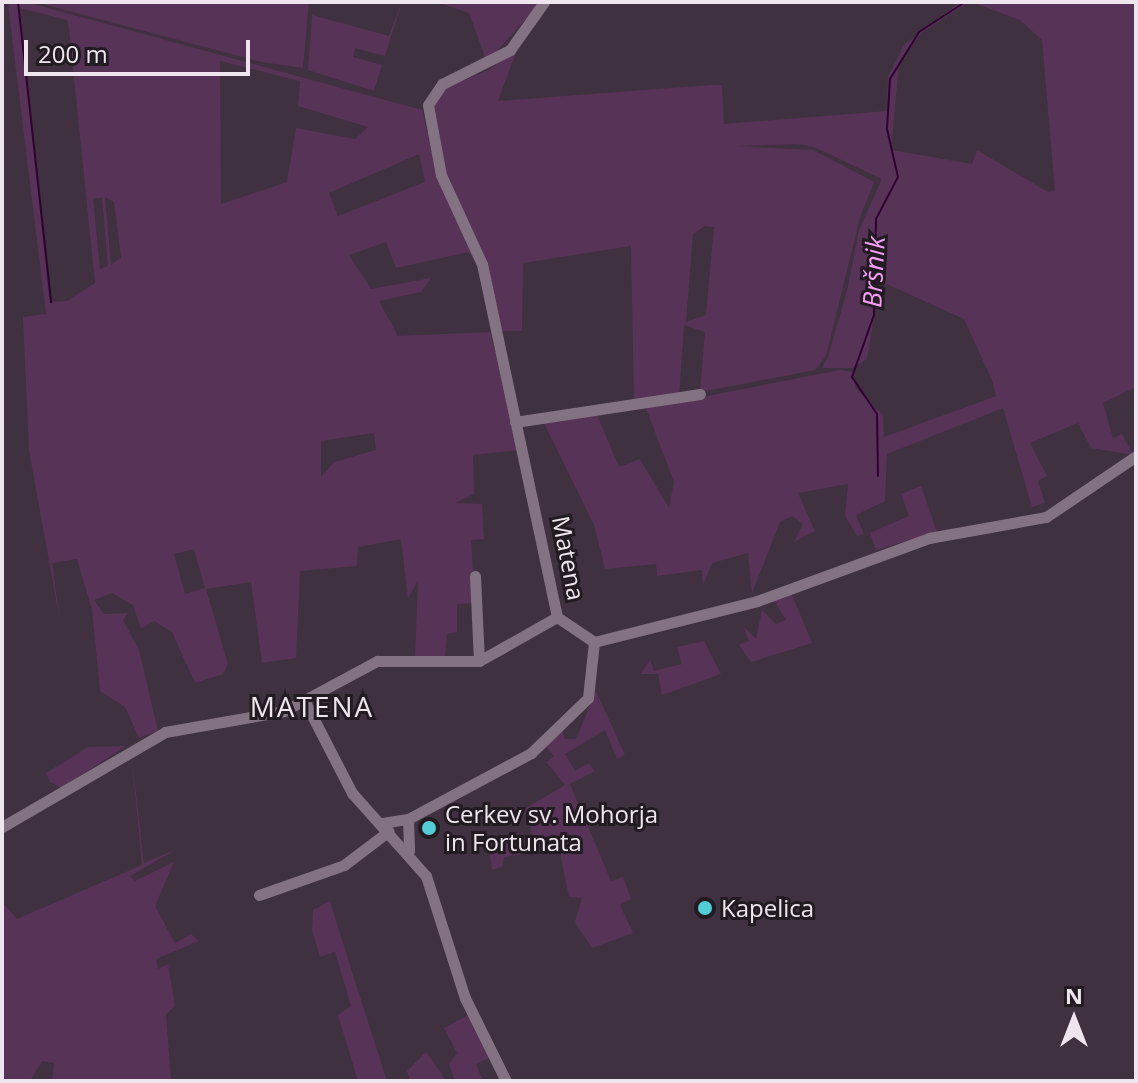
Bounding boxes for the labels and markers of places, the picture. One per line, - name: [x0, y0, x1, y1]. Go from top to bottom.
- place label: Cerkev sv. Mohorja in Fortunata: [445, 800, 658, 856]
- marker: Cerkev sv. Mohorja in Fortunata: [420, 819, 438, 837]
- place label: Kapelica: [721, 894, 814, 922]
- marker: Kapelica: [696, 899, 714, 917]

